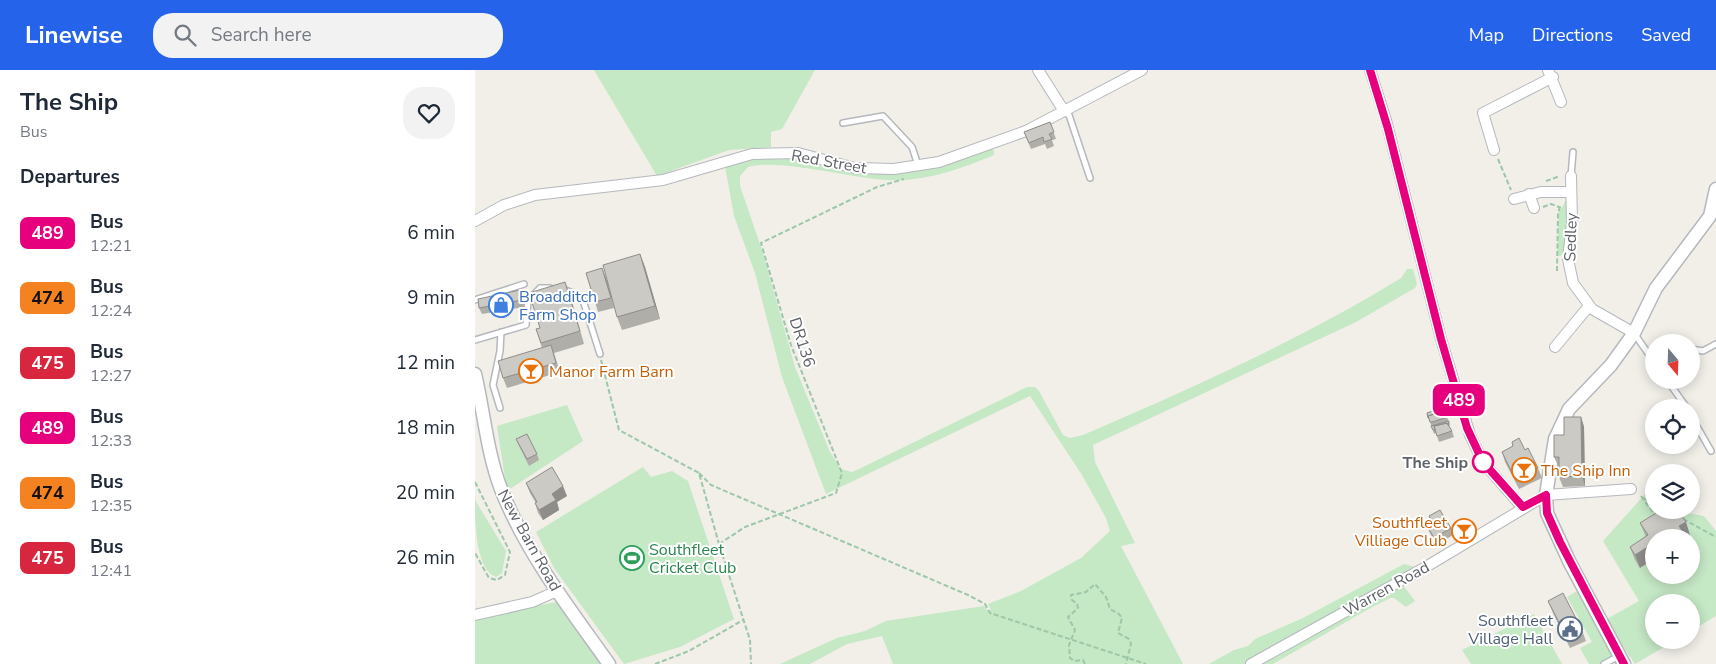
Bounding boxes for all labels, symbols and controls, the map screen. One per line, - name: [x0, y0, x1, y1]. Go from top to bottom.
- search box: [153, 13, 503, 58]
- text: Linewise: [25, 19, 123, 51]
- icon: search: [171, 21, 199, 49]
- text: Search here: [211, 22, 312, 48]
- text: Map: [1469, 23, 1504, 47]
- text: Directions: [1532, 23, 1613, 47]
- text: Saved: [1641, 23, 1691, 47]
- text: The Ship: [20, 86, 118, 118]
- button: heart: [403, 87, 455, 139]
- text: Bus: [20, 121, 48, 143]
- street label: Red Street: [789, 145, 869, 179]
- text: Departures: [20, 164, 120, 190]
- text: Bus: [90, 209, 123, 235]
- street label: Sedley: [1559, 211, 1583, 262]
- text: 6 min: [407, 220, 455, 246]
- text: 489: [31, 221, 64, 245]
- text: 12:21: [90, 235, 132, 257]
- text: Bus: [90, 274, 123, 300]
- text: 9 min: [407, 285, 455, 311]
- text: 474: [31, 286, 64, 310]
- place label: Broadditch Farm Shop: [519, 286, 597, 326]
- shop icon: Broadditch Farm Shop: [488, 292, 514, 318]
- text: 12:24: [90, 300, 132, 322]
- street label: DR136: [784, 314, 820, 370]
- north arrow: [1645, 334, 1700, 389]
- map controls: [1645, 334, 1700, 649]
- text: Bus: [90, 339, 123, 365]
- text: 12 min: [396, 350, 455, 376]
- text: 475: [31, 351, 64, 375]
- bar icon: Manor Farm Barn: [518, 358, 544, 384]
- place label: Manor Farm Barn: [549, 361, 674, 383]
- text: 12:27: [90, 365, 132, 387]
- line badge: 489: [1430, 384, 1488, 416]
- text: 489: [1443, 388, 1475, 412]
- button: locate: [1645, 399, 1700, 454]
- text: Bus: [90, 404, 123, 430]
- text: 18 min: [396, 415, 455, 441]
- text: 489: [31, 416, 64, 440]
- text: 12:33: [90, 430, 132, 452]
- marker: The Ship: [1472, 451, 1494, 473]
- place label: The Ship: [1403, 452, 1468, 474]
- bar icon: The Ship Inn: [1511, 457, 1537, 483]
- place label: The Ship Inn: [1541, 460, 1631, 482]
- button: layers: [1645, 464, 1700, 519]
- text: Bus: [90, 469, 123, 495]
- text: 20 min: [396, 480, 455, 506]
- text: 474: [31, 481, 64, 505]
- street label: New Barn Road: [492, 486, 566, 595]
- text: 12:35: [90, 495, 132, 517]
- place label: Southfleet Villiage Club: [1354, 512, 1447, 552]
- bar icon: Southfleet Villiage Club: [1451, 518, 1477, 544]
- button: +: [1645, 529, 1700, 584]
- text: Bus: [90, 534, 123, 560]
- place label: Southfleet Cricket Club: [649, 539, 736, 579]
- text: 26 min: [396, 545, 455, 571]
- sports icon: Southfleet Cricket Club: [619, 545, 645, 571]
- text: 475: [31, 546, 64, 570]
- street label: Warren Road: [1339, 556, 1434, 622]
- text: 12:41: [90, 560, 132, 582]
- button: −: [1645, 594, 1700, 649]
- place label: Southfleet Village Hall: [1467, 610, 1553, 650]
- public building icon: Southfleet Village Hall: [1557, 616, 1583, 642]

